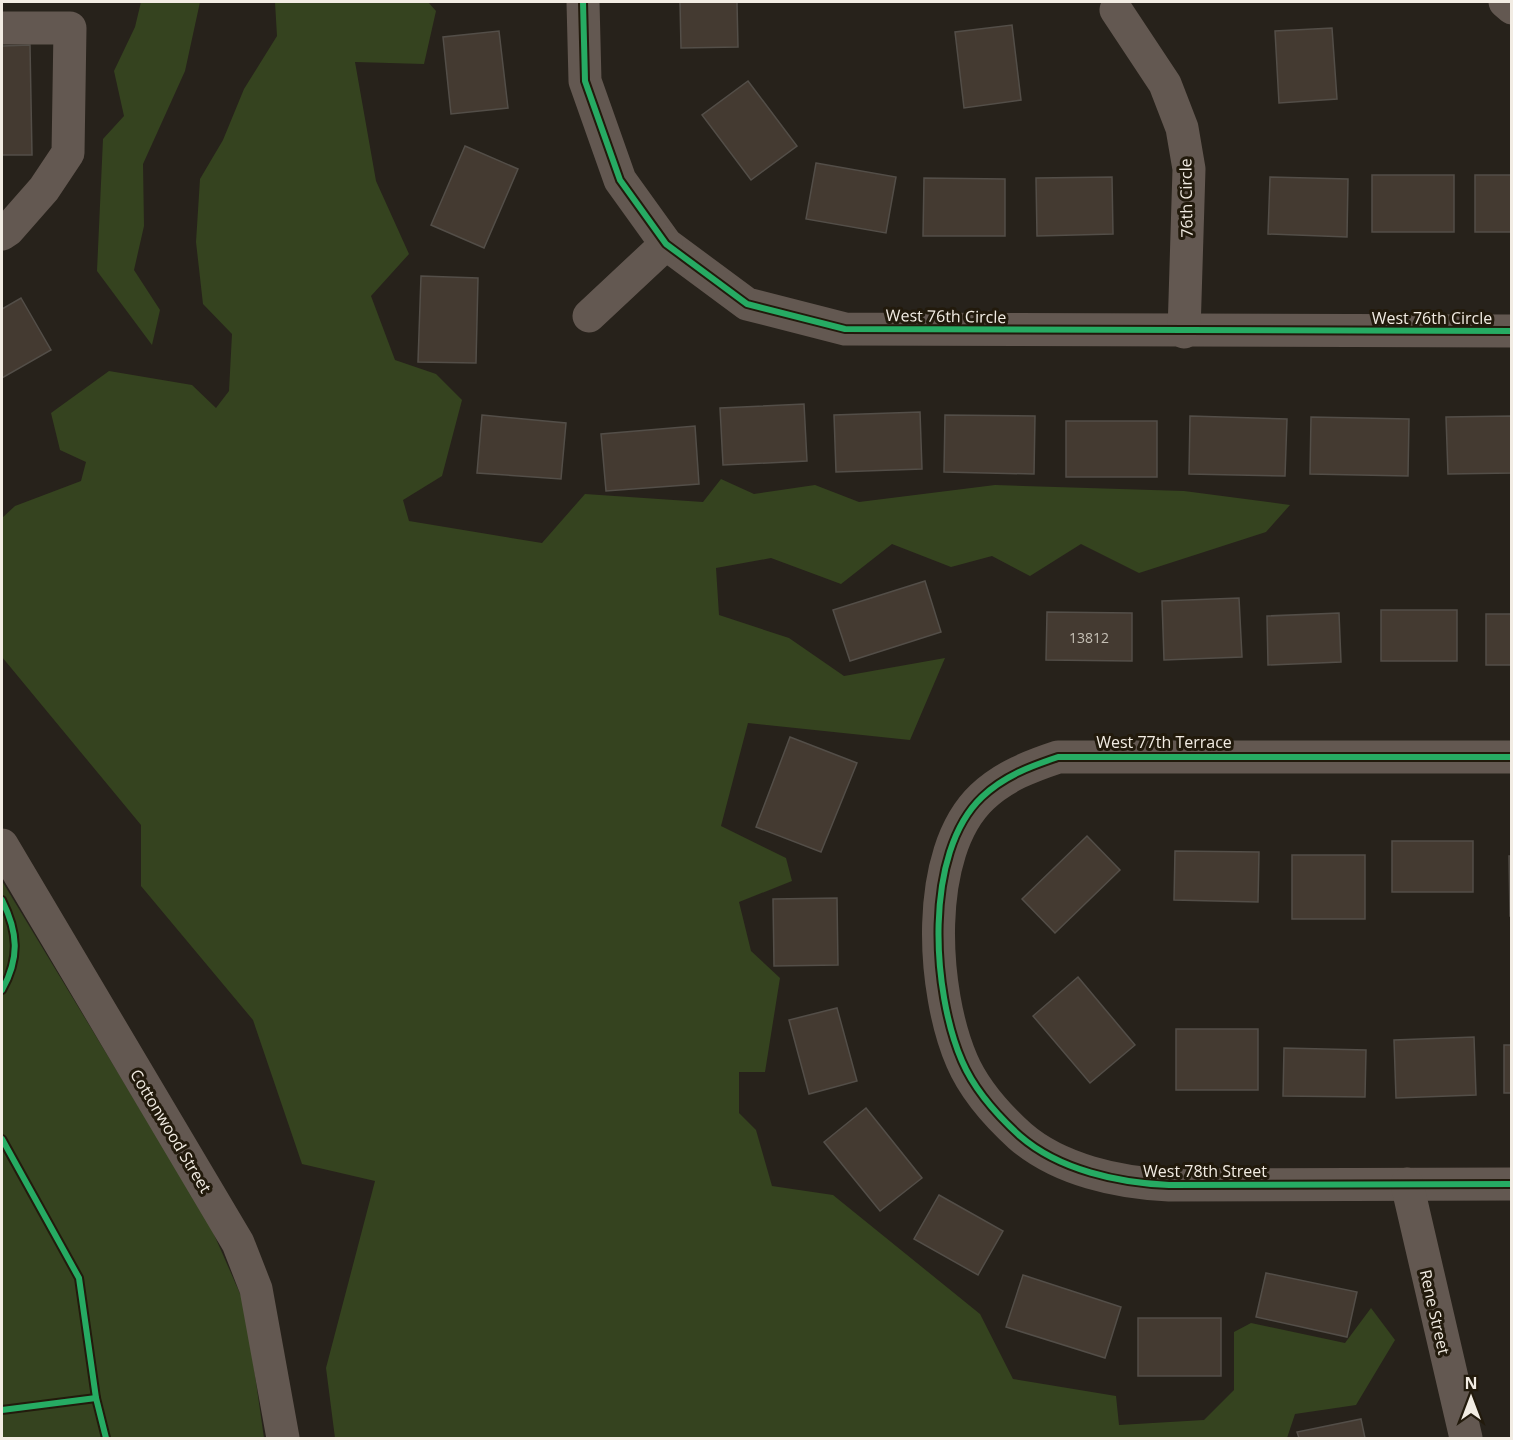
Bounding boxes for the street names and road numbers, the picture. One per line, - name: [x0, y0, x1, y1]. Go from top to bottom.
- street label: 76th Circle: [1174, 158, 1198, 238]
- street label: West 76th Circle: [886, 304, 1006, 328]
- street label: West 76th Circle: [1372, 307, 1492, 329]
- street label: West 77th Terrace: [1096, 731, 1232, 753]
- street label: Cottonwood Street: [125, 1065, 217, 1197]
- street label: West 78th Street: [1143, 1160, 1267, 1182]
- street label: Rene Street: [1415, 1267, 1456, 1357]

